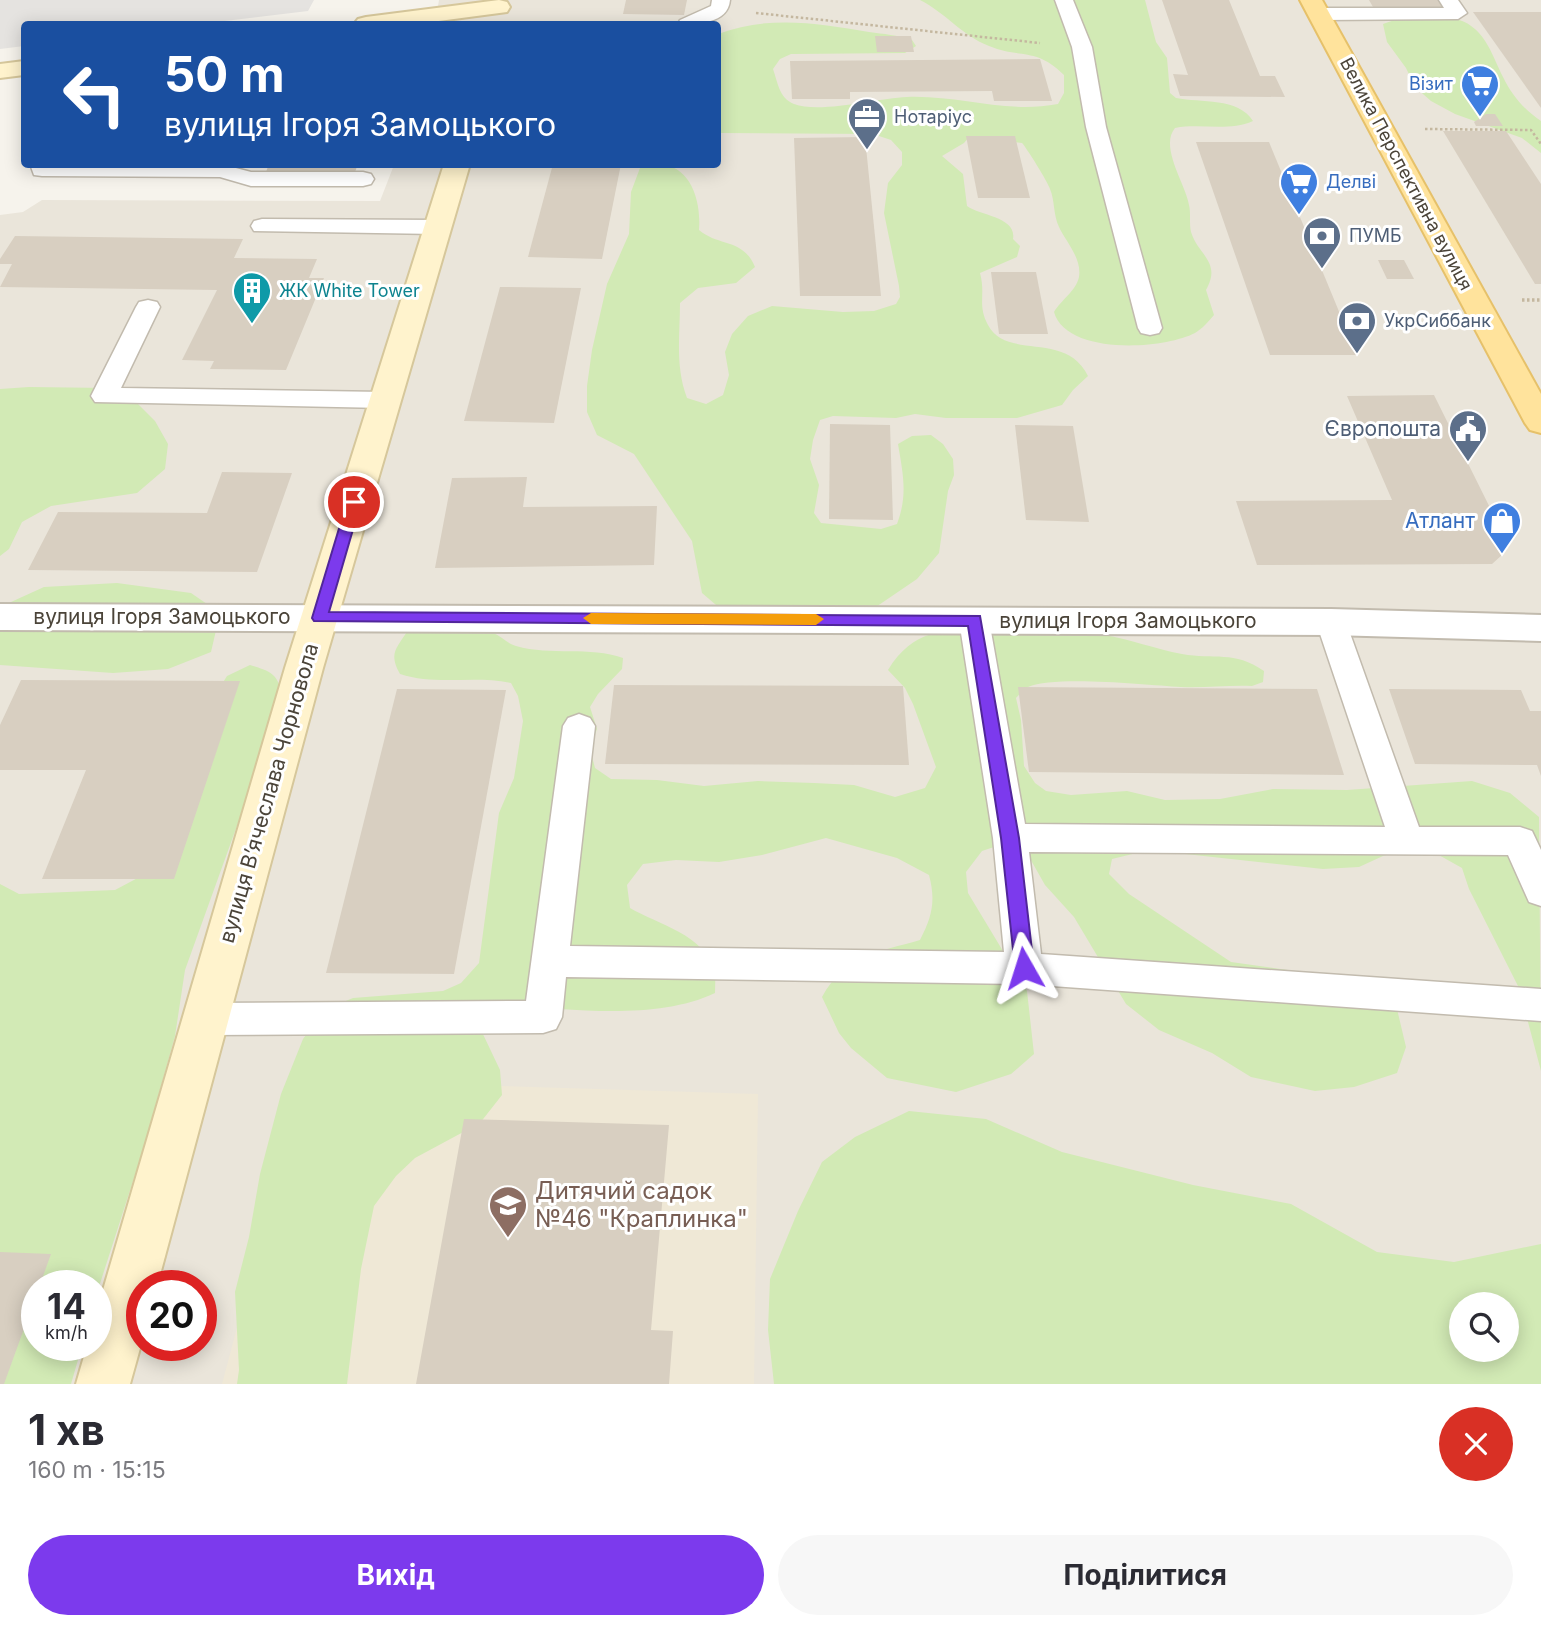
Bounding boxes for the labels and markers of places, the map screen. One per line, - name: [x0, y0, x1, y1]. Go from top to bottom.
- supermarket icon: Візит: [1459, 63, 1501, 118]
- place label: Візит: [1409, 73, 1454, 94]
- office icon: Нотаріус: [846, 96, 888, 151]
- place label: Нотаріус: [894, 106, 972, 127]
- supermarket icon: Делві: [1278, 161, 1320, 216]
- place label: Делві: [1326, 171, 1376, 192]
- bank icon: ПУМБ: [1301, 215, 1343, 270]
- place label: ПУМБ: [1349, 225, 1402, 246]
- building icon: ЖК White Tower: [231, 270, 273, 325]
- place label: ЖК White Tower: [279, 280, 420, 301]
- bank icon: УкрСиббанк: [1336, 300, 1378, 355]
- place label: УкрСиббанк: [1384, 310, 1491, 331]
- public building icon: Європошта: [1447, 408, 1489, 463]
- place label: Європошта: [1325, 416, 1441, 441]
- pin: [324, 472, 384, 532]
- shop icon: Атлант: [1481, 500, 1523, 555]
- place label: Атлант: [1405, 508, 1475, 533]
- place label: Дитячий садок №46 "Краплинка": [535, 1176, 748, 1233]
- school or university icon: Дитячий садок №46 "Краплинка": [487, 1184, 529, 1239]

